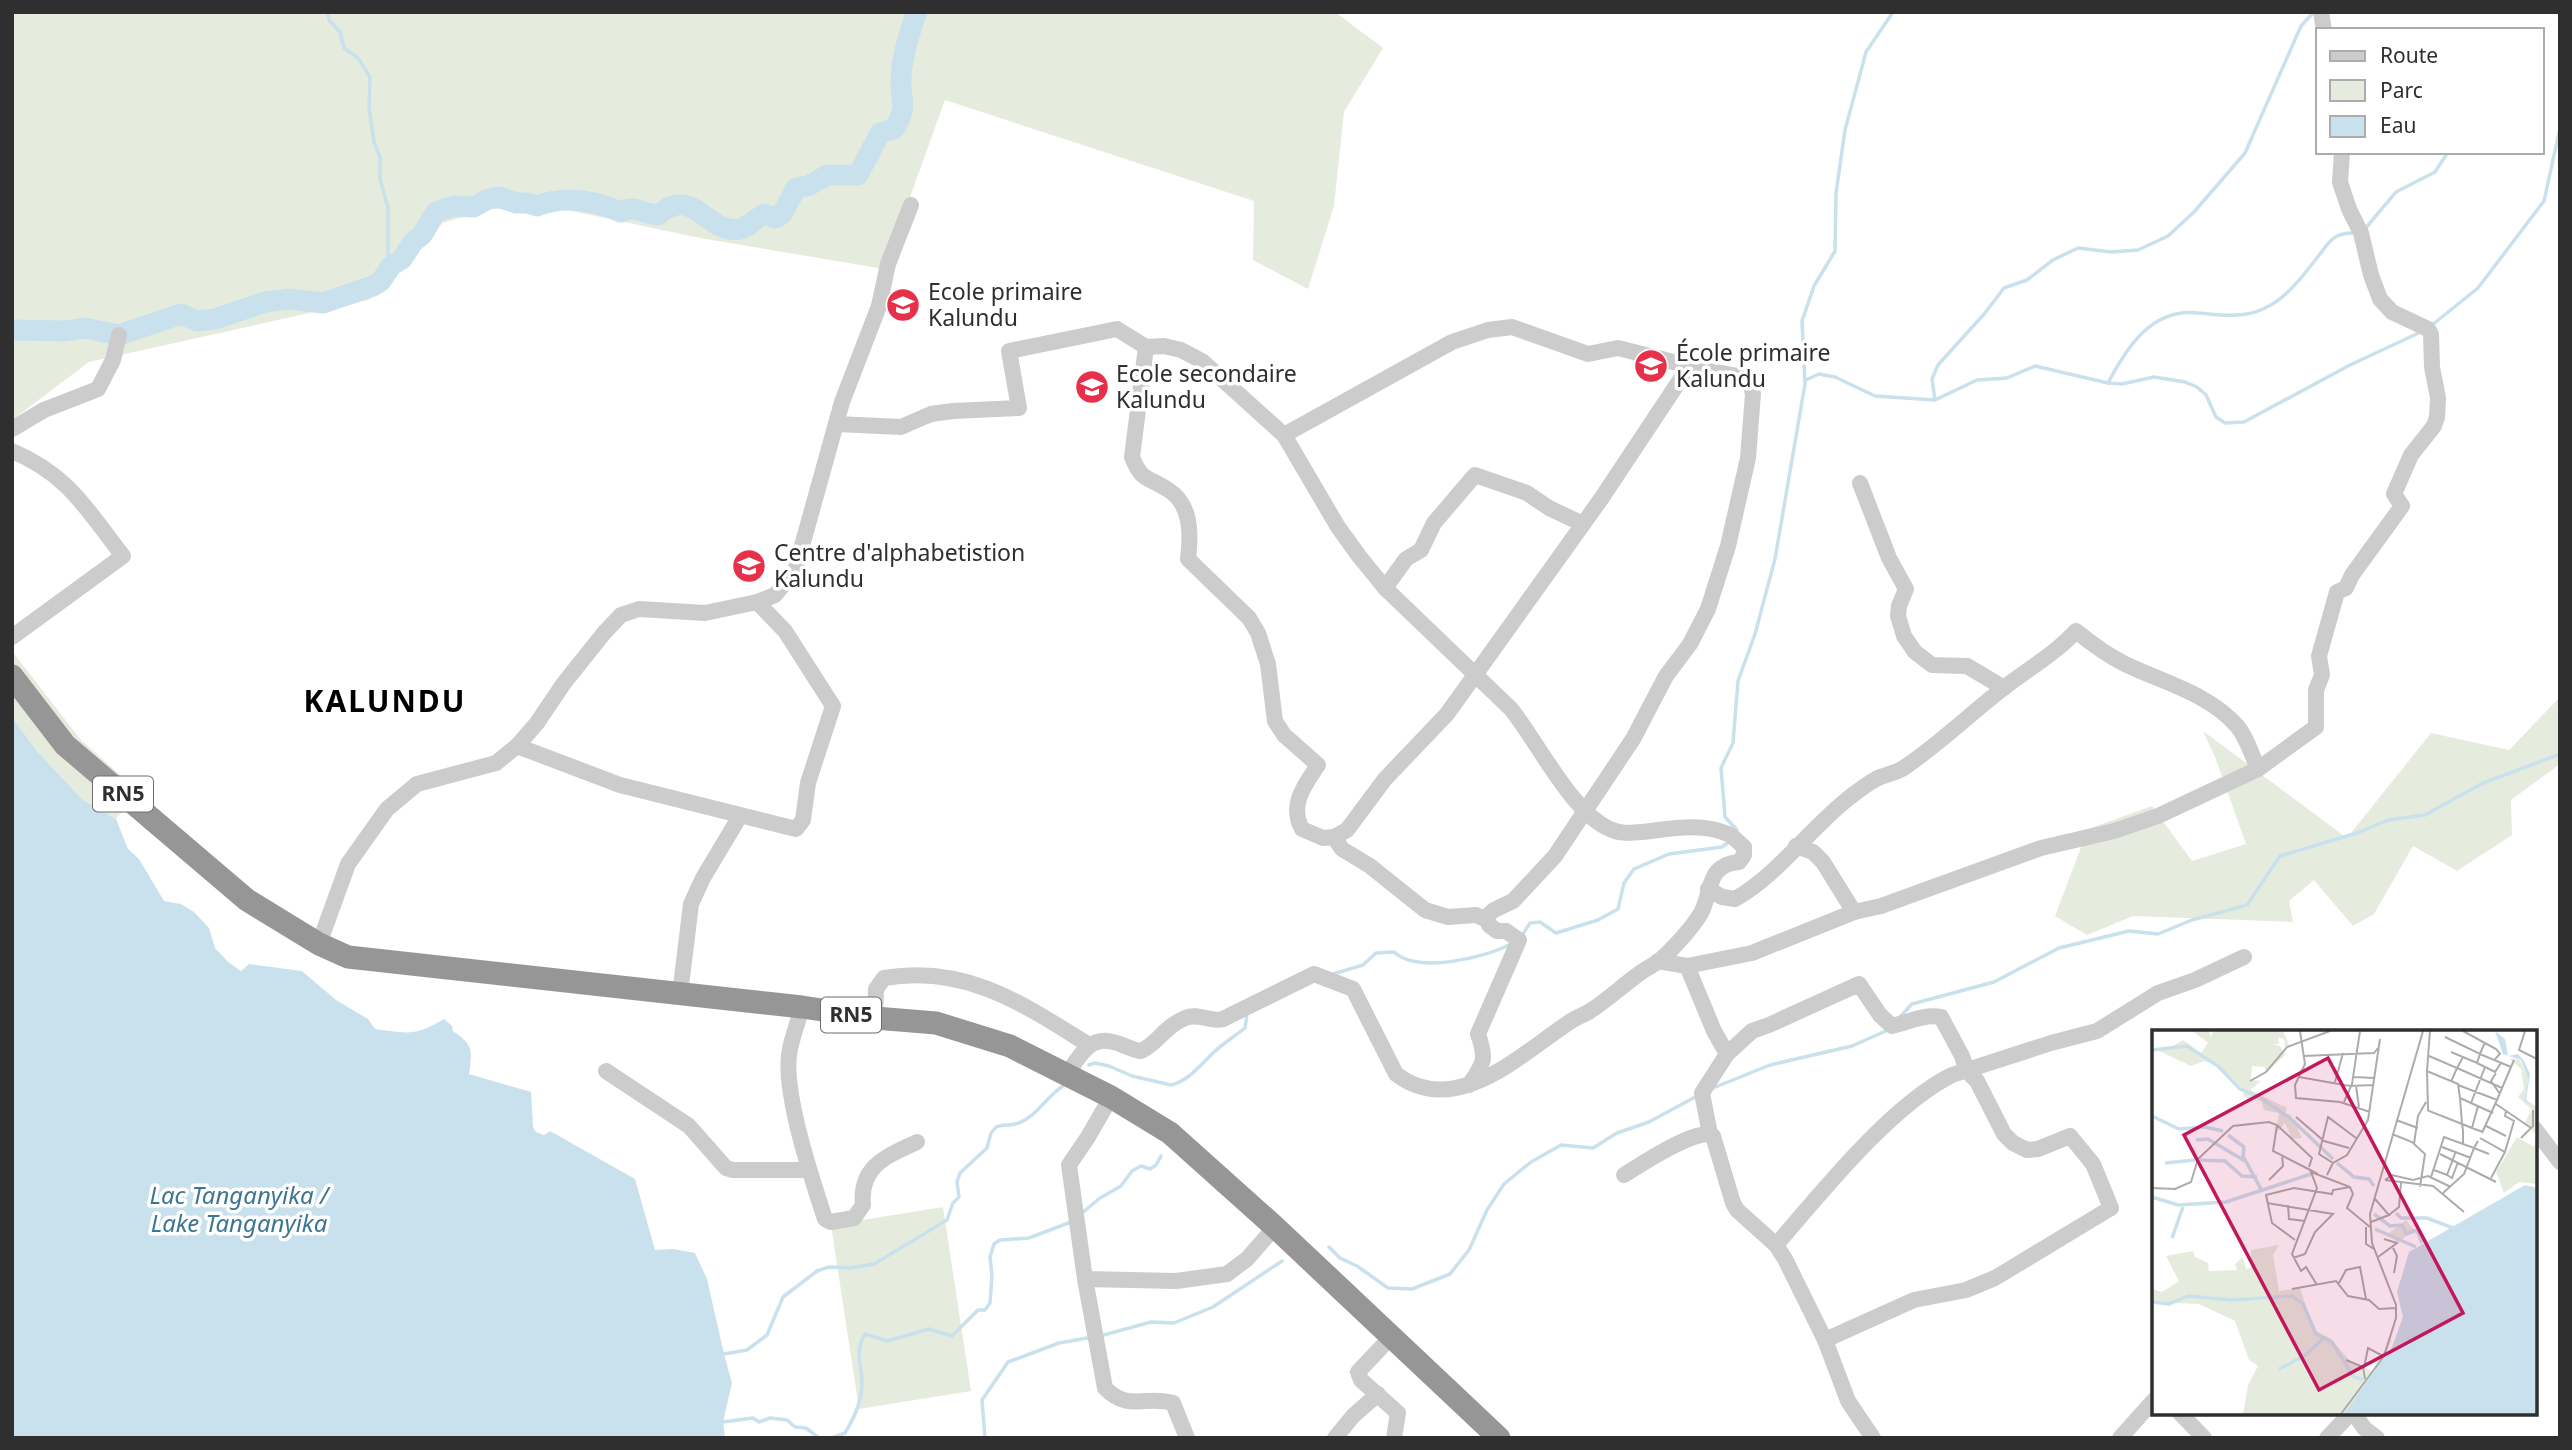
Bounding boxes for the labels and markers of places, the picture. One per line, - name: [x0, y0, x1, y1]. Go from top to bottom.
- place label: Ecole primaire Kalundu: [928, 275, 1083, 333]
- school or university icon: Ecole primaire Kalundu: [884, 286, 922, 324]
- place label: École primaire Kalundu: [1676, 336, 1831, 394]
- school or university icon: École primaire Kalundu: [1632, 347, 1670, 385]
- place label: Ecole secondaire Kalundu: [1116, 357, 1297, 415]
- school or university icon: Ecole secondaire Kalundu: [1073, 368, 1111, 406]
- place label: Centre d'alphabetistion Kalundu: [774, 536, 1025, 594]
- school or university icon: Centre d'alphabetistion Kalundu: [730, 547, 768, 585]

